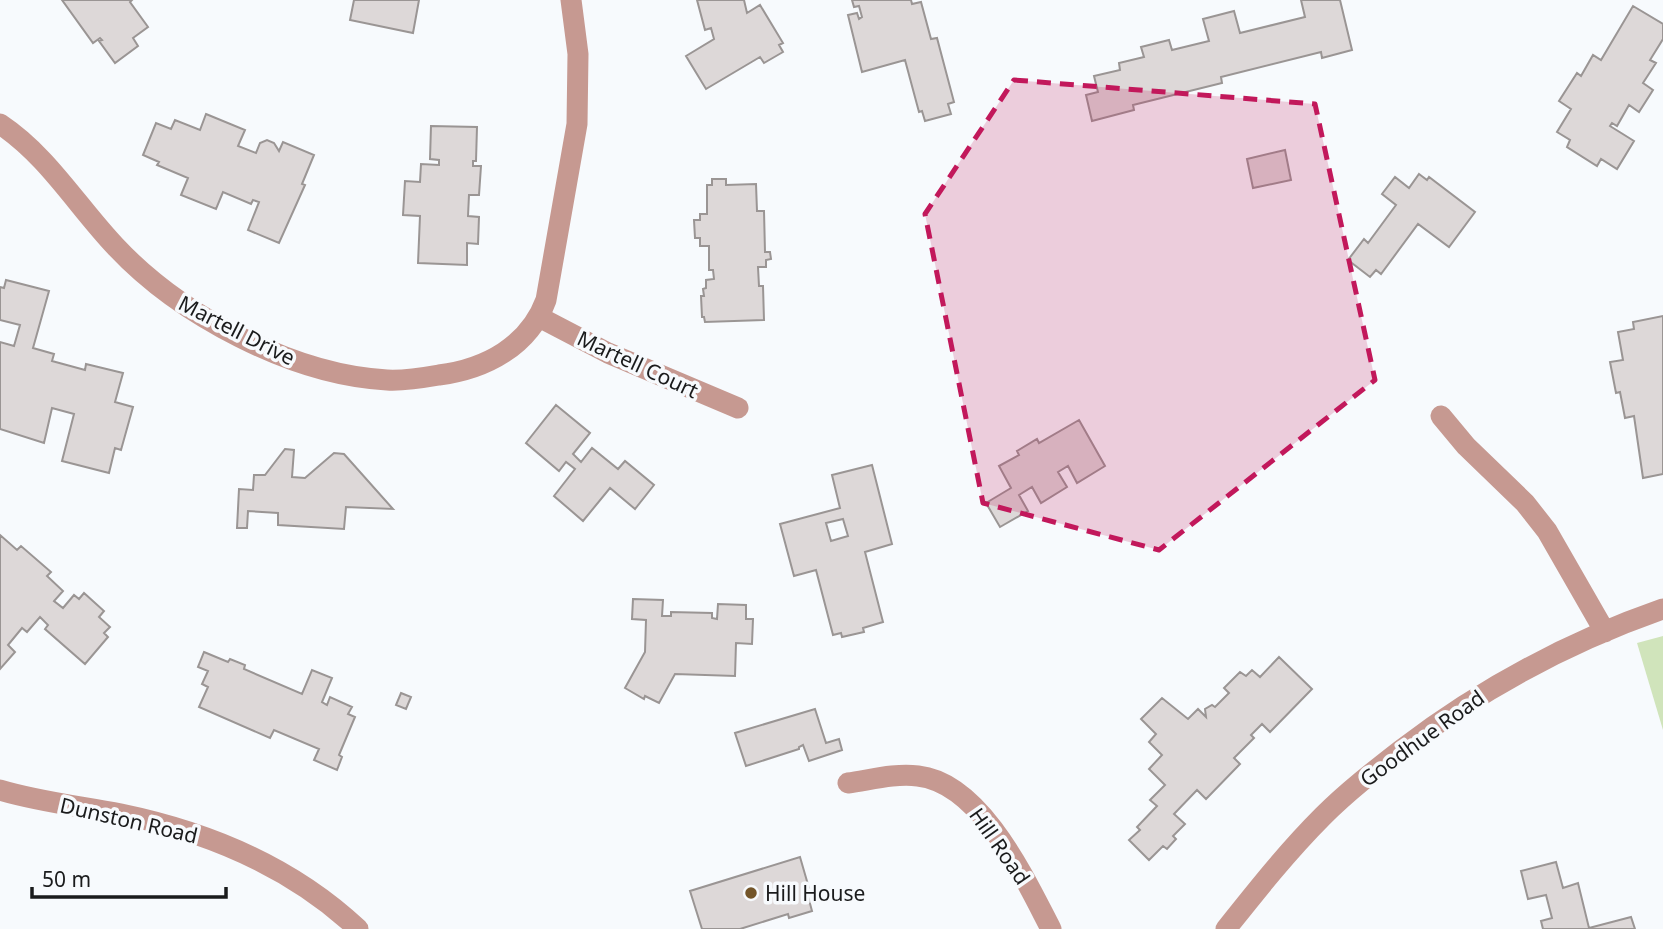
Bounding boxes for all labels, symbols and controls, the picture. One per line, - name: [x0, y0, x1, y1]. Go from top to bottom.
- street label: Martell Drive: [174, 289, 300, 371]
- street label: Martell Court: [573, 324, 703, 404]
- street label: Goodhue Road: [1354, 683, 1490, 793]
- street label: Dunston Road: [57, 791, 201, 849]
- street label: Hill Road: [963, 802, 1037, 890]
- scale bar: [32, 856, 226, 900]
- text: 50 m: [42, 865, 91, 893]
- place label: Hill House: [765, 879, 865, 907]
- marker: Hill House: [743, 885, 759, 901]

